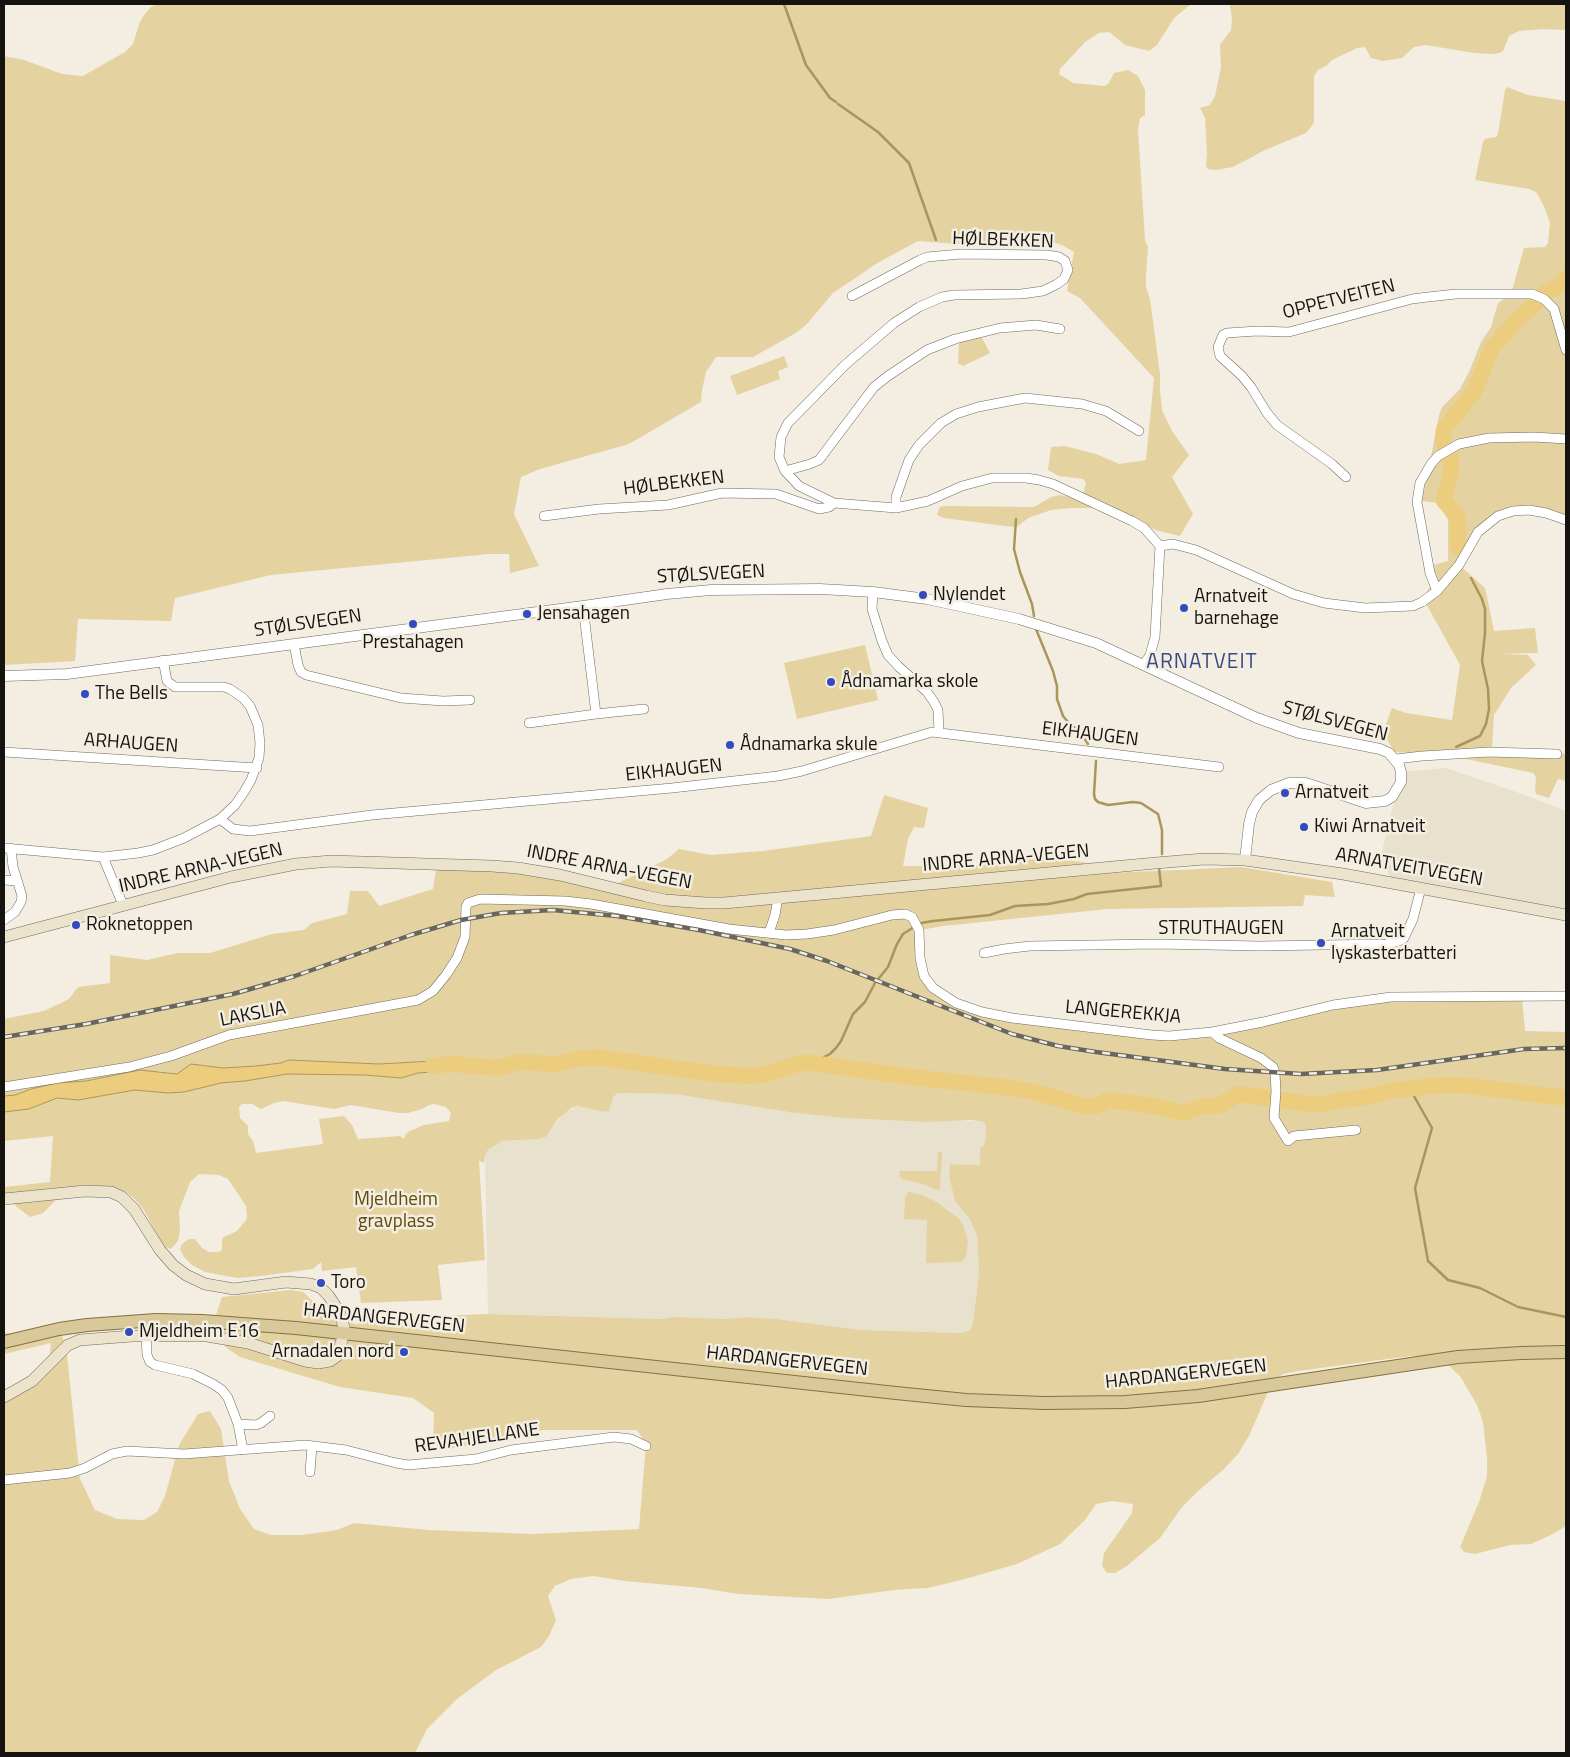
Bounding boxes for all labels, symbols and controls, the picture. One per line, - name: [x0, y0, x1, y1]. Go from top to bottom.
- street label: HØLBEKKEN: [952, 228, 1054, 254]
- street label: OPPETVEITEN: [1280, 275, 1398, 325]
- street label: HØLBEKKEN: [622, 466, 726, 502]
- street label: STØLSVEGEN: [656, 561, 766, 589]
- place label: Nylendet: [933, 584, 1005, 606]
- place label: Arnatveit barnehage: [1194, 586, 1279, 630]
- marker: Nylendet: [917, 589, 929, 601]
- marker: Arnatveit barnehage: [1178, 602, 1190, 614]
- place label: Jensahagen: [537, 603, 630, 625]
- street label: STØLSVEGEN: [253, 605, 363, 643]
- marker: Jensahagen: [521, 608, 533, 620]
- marker: Prestahagen: [407, 618, 419, 630]
- place label: Prestahagen: [362, 632, 464, 654]
- district label: ARNATVEIT: [1145, 650, 1259, 676]
- place label: Ådnamarka skole: [841, 671, 978, 693]
- marker: Ådnamarka skole: [825, 676, 837, 688]
- place label: The Bells: [95, 683, 168, 705]
- marker: The Bells: [79, 688, 91, 700]
- street label: STØLSVEGEN: [1280, 697, 1390, 747]
- street label: EIKHAUGEN: [1040, 718, 1140, 752]
- street label: ARHAUGEN: [83, 729, 179, 759]
- place label: Ådnamarka skule: [740, 734, 878, 756]
- marker: Ådnamarka skule: [724, 739, 736, 751]
- street label: EIKHAUGEN: [624, 755, 724, 787]
- place label: Arnatveit: [1295, 782, 1369, 804]
- marker: Arnatveit: [1279, 787, 1291, 799]
- place label: Kiwi Arnatveit: [1314, 816, 1425, 838]
- marker: Kiwi Arnatveit: [1298, 821, 1310, 833]
- street label: INDRE ARNA-VEGEN: [117, 839, 285, 899]
- street label: INDRE ARNA-VEGEN: [922, 840, 1090, 878]
- street label: INDRE ARNA-VEGEN: [525, 841, 693, 895]
- street label: ARNATVEITVEGEN: [1334, 844, 1484, 892]
- place label: Roknetoppen: [86, 914, 193, 936]
- street label: STRUTHAUGEN: [1158, 918, 1284, 940]
- marker: Roknetoppen: [70, 919, 82, 931]
- place label: Arnatveit lyskasterbatteri: [1331, 921, 1457, 965]
- marker: Arnatveit lyskasterbatteri: [1315, 937, 1327, 949]
- street label: LAKSLIA: [218, 997, 288, 1033]
- street label: LANGEREKKJA: [1064, 997, 1182, 1029]
- park label: Mjeldheim gravplass: [354, 1189, 438, 1233]
- place label: Toro: [331, 1272, 366, 1294]
- marker: Toro: [315, 1277, 327, 1289]
- street label: HARDANGERVEGEN: [302, 1299, 466, 1339]
- place label: Mjeldheim E16: [139, 1321, 259, 1343]
- marker: Mjeldheim E16: [123, 1326, 135, 1338]
- place label: Arnadalen nord: [272, 1341, 394, 1363]
- street label: HARDANGERVEGEN: [705, 1342, 869, 1382]
- marker: Arnadalen nord: [398, 1346, 410, 1358]
- street label: HARDANGERVEGEN: [1104, 1355, 1268, 1395]
- street label: REVAHJELLANE: [413, 1419, 541, 1459]

